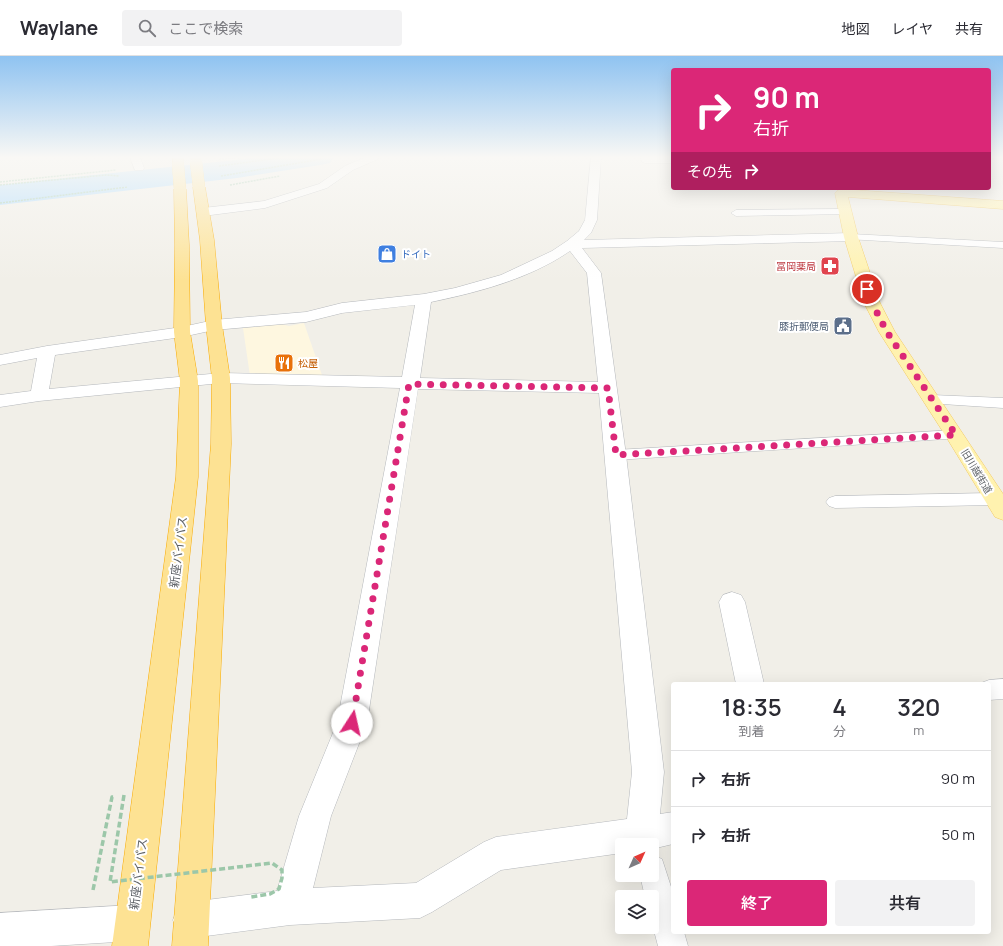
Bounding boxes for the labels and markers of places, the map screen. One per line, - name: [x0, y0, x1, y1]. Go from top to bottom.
- shop icon: ドイト: [376, 243, 398, 265]
- place label: ドイト: [401, 247, 431, 261]
- pharmacy icon: 冨岡薬局: [819, 255, 841, 277]
- place label: 冨岡薬局: [776, 259, 816, 273]
- pin: [850, 272, 884, 306]
- public building icon: 膝折郵便局: [832, 315, 854, 337]
- place label: 膝折郵便局: [779, 319, 829, 333]
- restaurant icon: 松屋: [273, 352, 295, 374]
- place label: 松屋: [298, 356, 318, 370]

